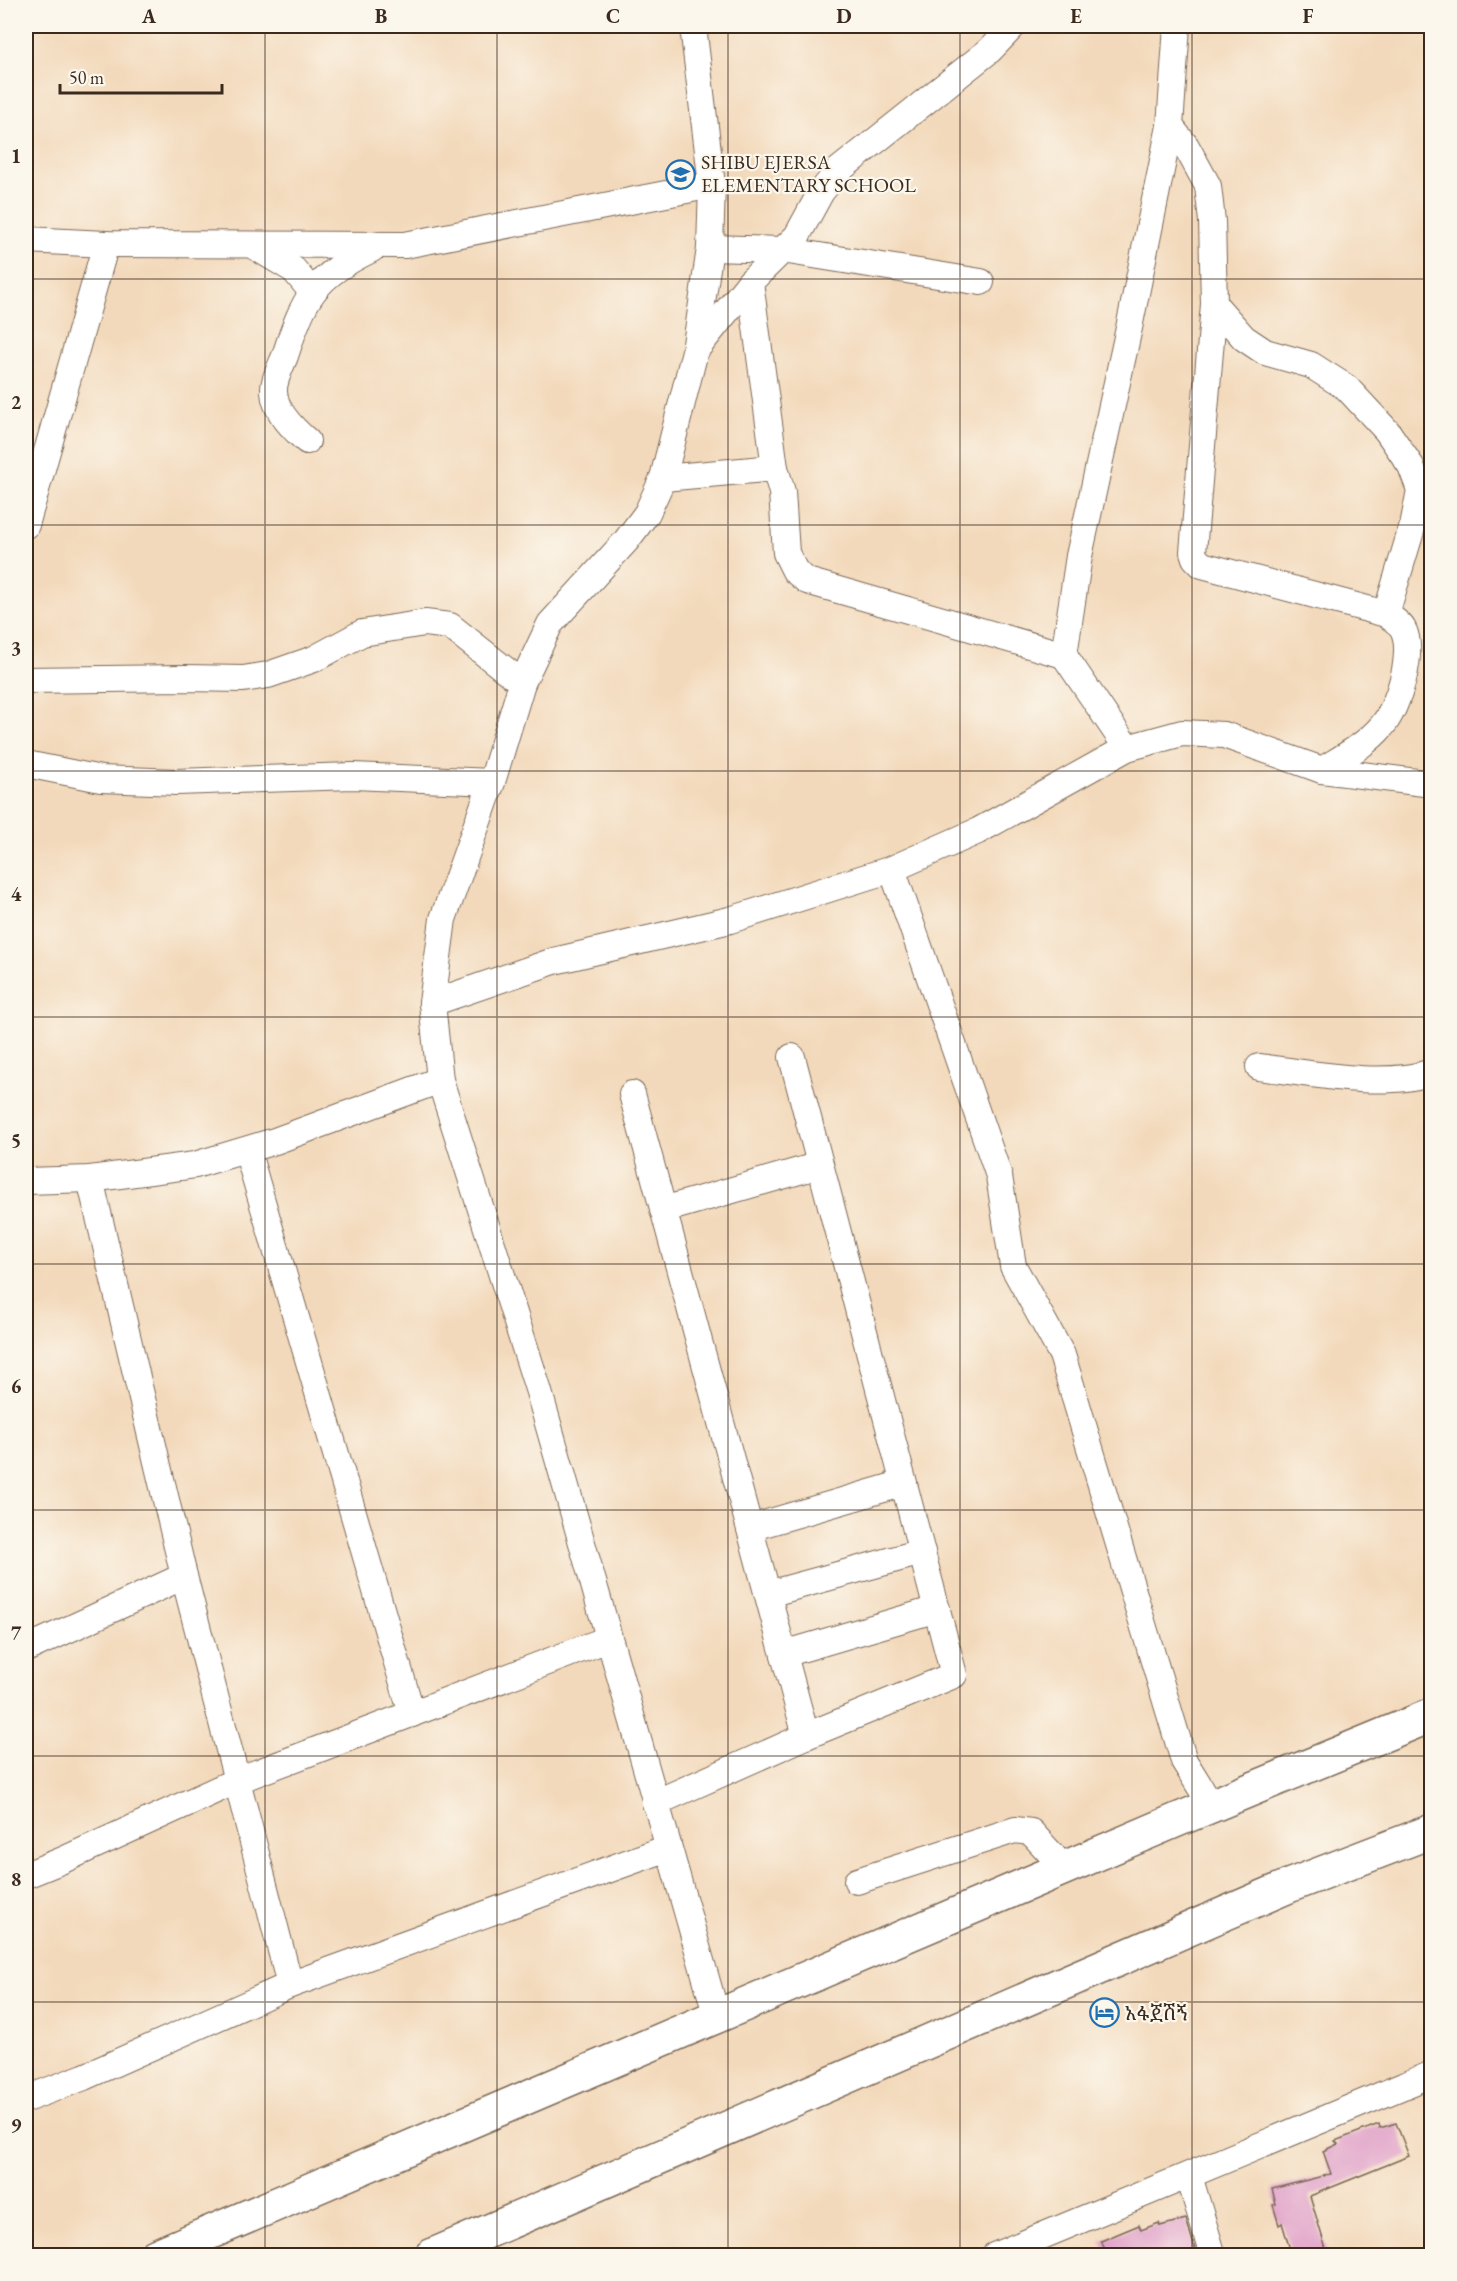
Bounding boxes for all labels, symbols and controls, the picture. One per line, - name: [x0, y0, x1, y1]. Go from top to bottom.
- text: A: [141, 3, 157, 29]
- text: B: [375, 3, 387, 29]
- text: C: [606, 3, 620, 29]
- text: D: [836, 3, 852, 29]
- text: E: [1070, 3, 1082, 29]
- text: F: [1303, 3, 1314, 29]
- scale bar: [60, 57, 222, 95]
- text: 50 m: [69, 66, 104, 89]
- text: 1: [11, 143, 21, 169]
- place label: SHIBU EJERSA ELEMENTARY SCHOOL: [701, 149, 916, 198]
- school or university icon: SHIBU EJERSA ELEMENTARY SCHOOL: [664, 158, 696, 190]
- text: 2: [11, 389, 22, 415]
- text: 3: [11, 635, 21, 661]
- text: 4: [11, 881, 22, 907]
- text: 5: [11, 1127, 21, 1153]
- text: 6: [11, 1373, 22, 1399]
- text: 7: [11, 1620, 22, 1646]
- text: 8: [11, 1866, 21, 1892]
- hotel icon: አፋጀሽኝ: [1088, 1997, 1120, 2029]
- place label: አፋጀሽኝ: [1125, 2000, 1188, 2026]
- text: 9: [11, 2112, 22, 2138]

